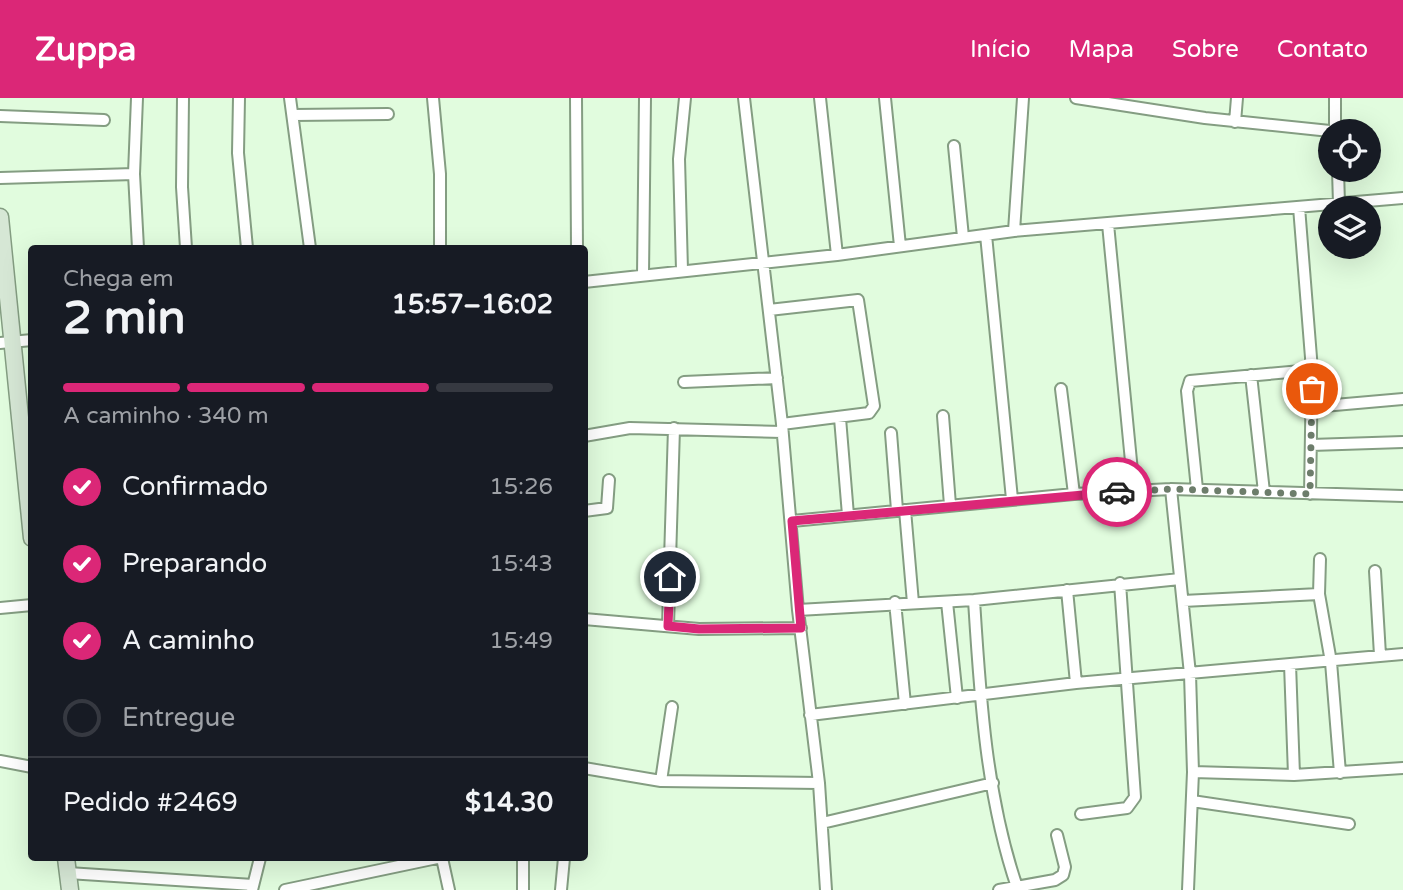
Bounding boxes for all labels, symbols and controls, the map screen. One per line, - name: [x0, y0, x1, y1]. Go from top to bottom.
- text: Zuppa: [35, 30, 136, 69]
- text: Início: [970, 35, 1031, 64]
- text: Mapa: [1069, 35, 1134, 64]
- text: Sobre: [1172, 35, 1239, 64]
- text: Contato: [1277, 35, 1368, 64]
- map controls: [1318, 119, 1381, 259]
- button: locate: [1318, 119, 1381, 182]
- button: layers: [1318, 196, 1381, 259]
- text: Chega em: [63, 265, 174, 293]
- text: 15:57–16:02: [392, 289, 553, 320]
- text: 2 min: [63, 291, 186, 346]
- pin: [1282, 359, 1342, 419]
- icon: bag: [1293, 370, 1331, 408]
- text: A caminho · 340 m: [63, 402, 269, 430]
- courier: [1082, 457, 1152, 527]
- icon: check: [63, 468, 101, 506]
- text: Confirmado: [122, 471, 268, 502]
- text: 15:26: [489, 473, 553, 501]
- icon: car: [1098, 473, 1136, 511]
- icon: check: [63, 545, 101, 583]
- pin: [640, 547, 700, 607]
- text: Preparando: [122, 548, 267, 579]
- text: 15:43: [489, 550, 553, 578]
- icon: home: [651, 558, 689, 596]
- icon: check: [63, 622, 101, 660]
- text: A caminho: [122, 625, 254, 656]
- text: 15:49: [489, 627, 553, 655]
- text: Entregue: [122, 702, 235, 733]
- text: Pedido #2469: [63, 787, 238, 818]
- text: $14.30: [465, 787, 553, 818]

